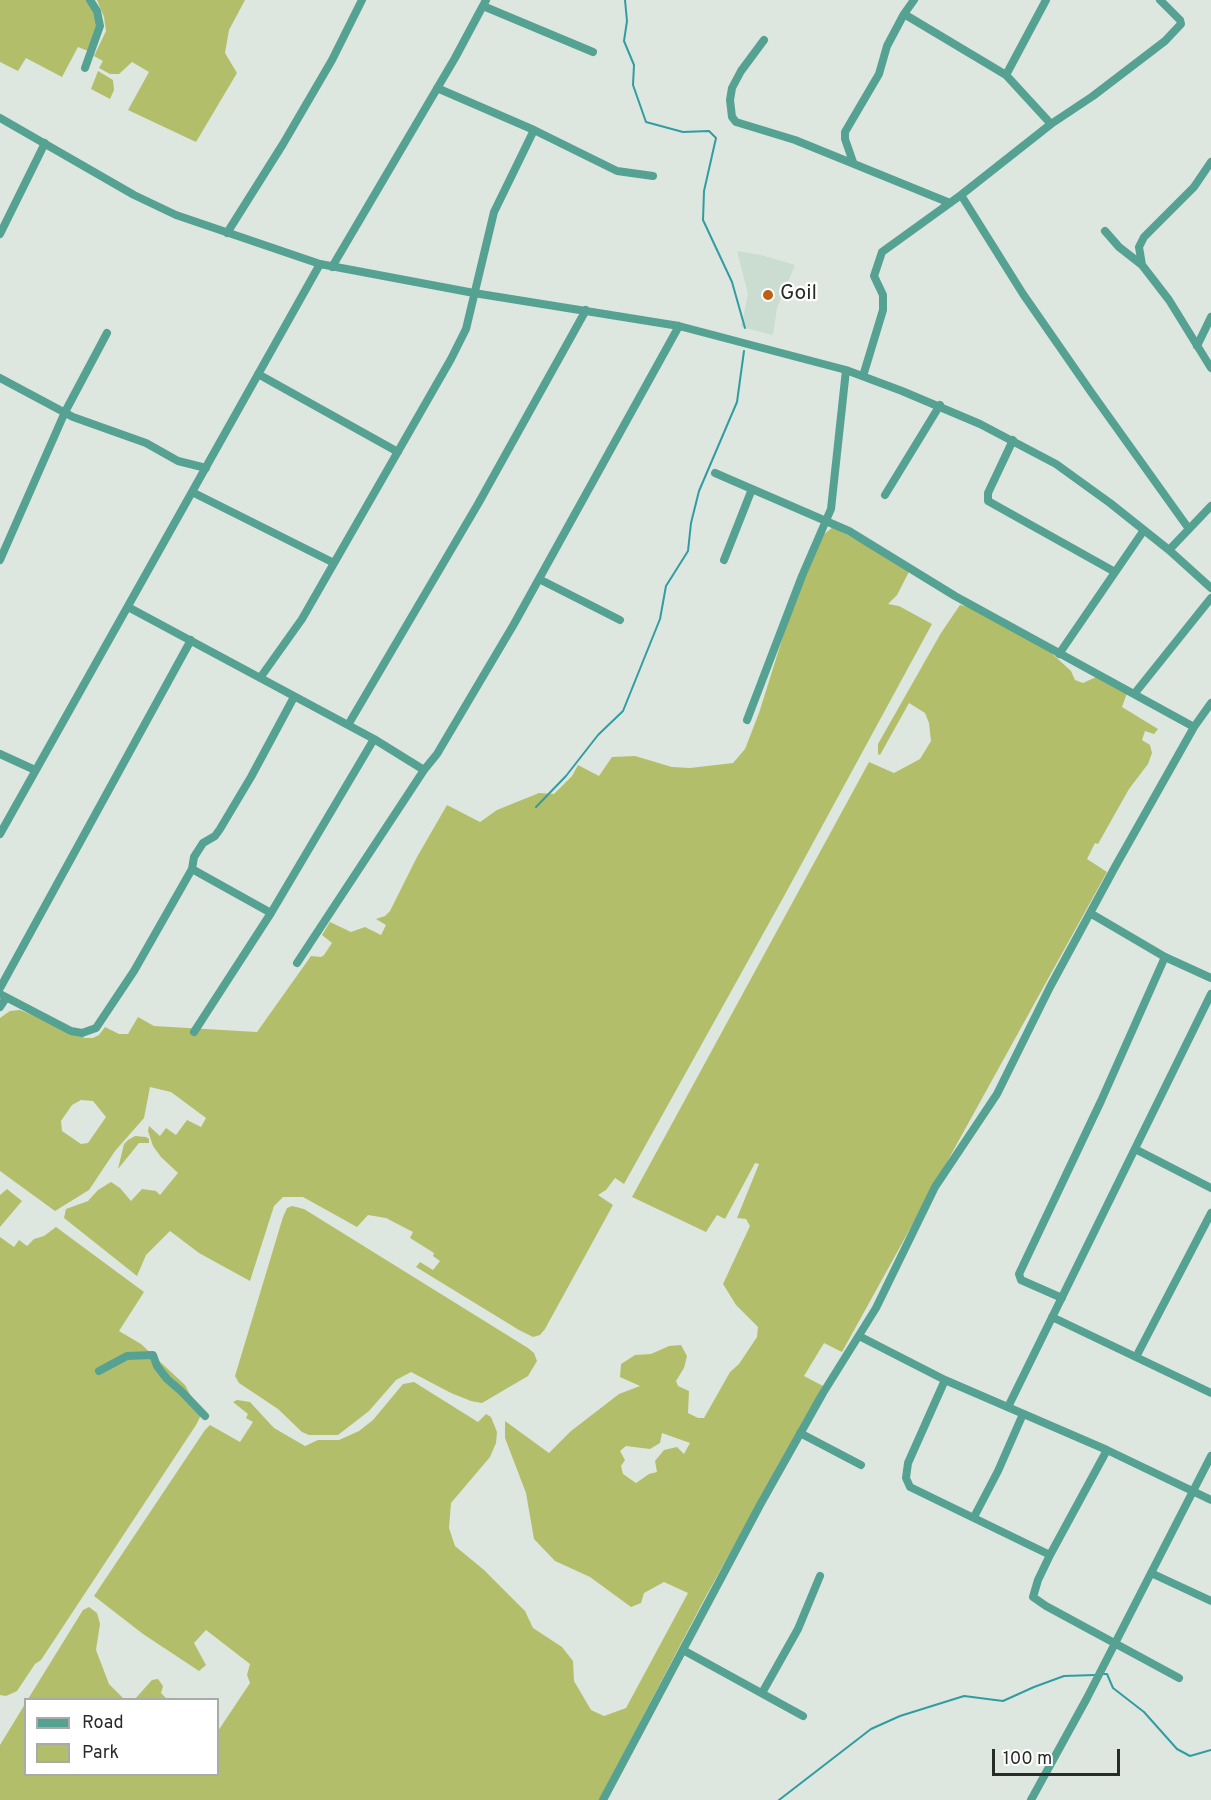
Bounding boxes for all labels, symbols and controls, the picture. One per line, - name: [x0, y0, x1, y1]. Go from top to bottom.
- place label: Goil: [780, 282, 817, 308]
- marker: Goil: [761, 288, 775, 302]
- legend: [24, 1698, 219, 1776]
- text: Road: [82, 1712, 124, 1735]
- scale bar: [995, 1737, 1122, 1775]
- text: Park: [82, 1742, 119, 1765]
- text: 100 m: [1003, 1748, 1052, 1771]

